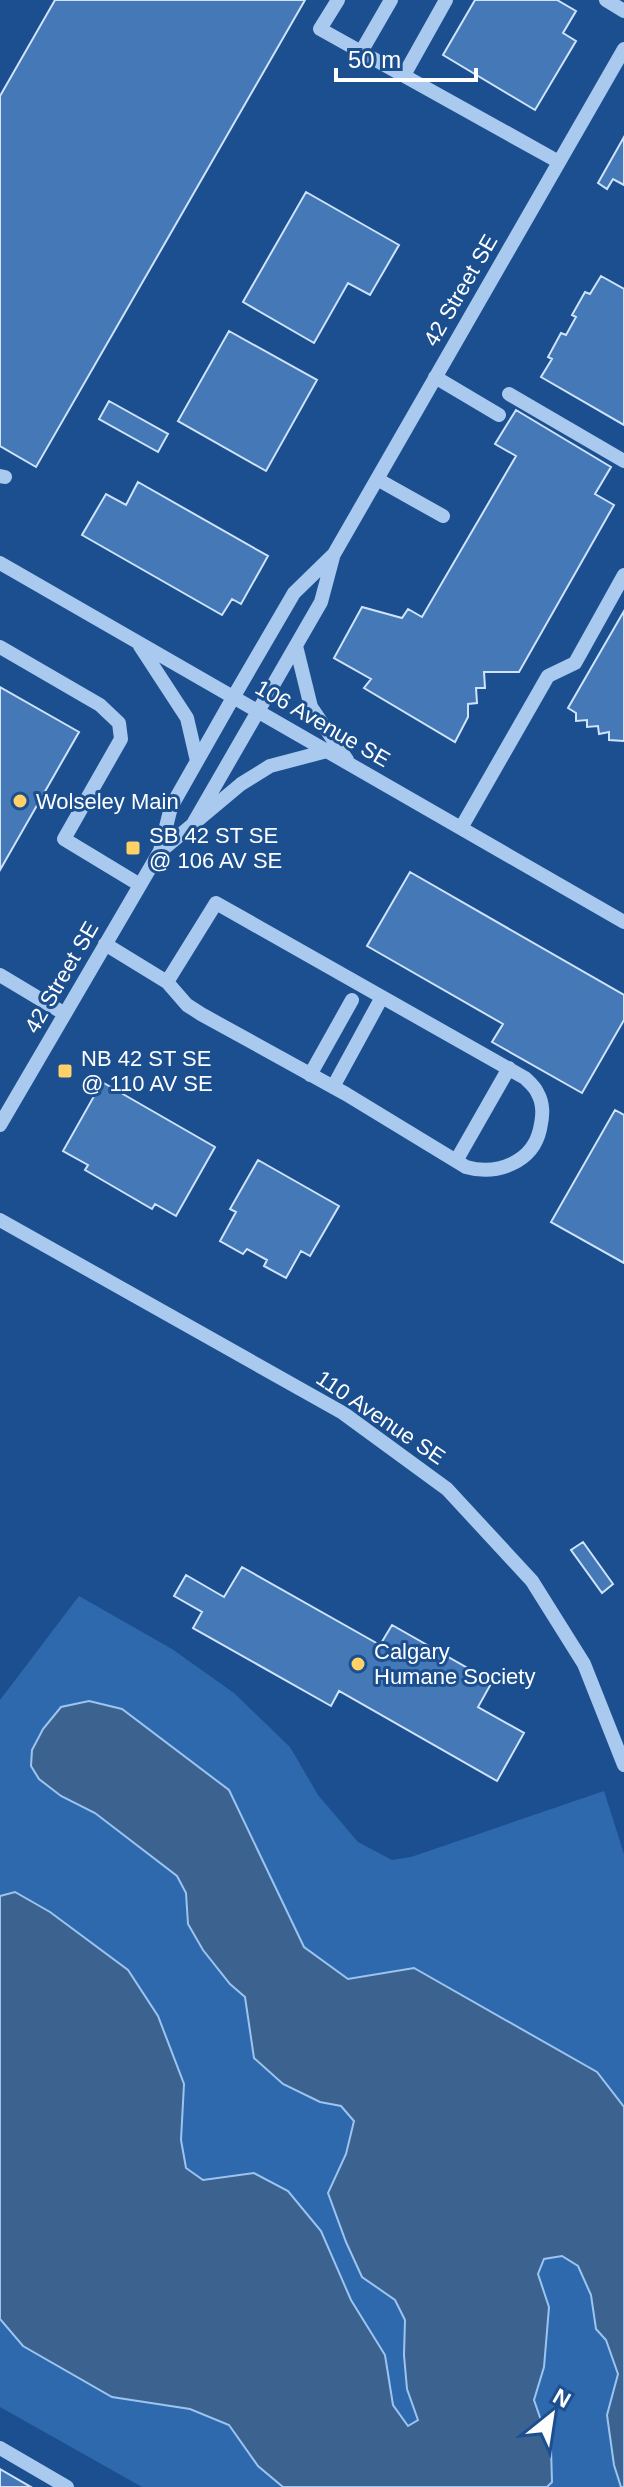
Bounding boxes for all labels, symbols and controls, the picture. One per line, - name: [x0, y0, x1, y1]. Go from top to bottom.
- scale bar: [336, 32, 476, 82]
- text: 50 m: [348, 46, 401, 73]
- street label: 42 Street SE: [418, 230, 502, 351]
- street label: 106 Avenue SE: [251, 675, 395, 772]
- place label: Wolseley Main: [36, 789, 179, 814]
- marker: Wolseley Main: [11, 792, 29, 810]
- place label: SB 42 ST SE @ 106 AV SE: [149, 823, 282, 873]
- marker: SB 42 ST SE @ 106 AV SE: [124, 839, 142, 857]
- street label: 42 Street SE: [19, 917, 103, 1038]
- place label: NB 42 ST SE @ 110 AV SE: [81, 1046, 213, 1096]
- marker: NB 42 ST SE @ 110 AV SE: [56, 1062, 74, 1080]
- street label: 110 Avenue SE: [312, 1365, 450, 1470]
- place label: Calgary Humane Society: [374, 1639, 535, 1689]
- marker: Calgary Humane Society: [349, 1655, 367, 1673]
- north arrow: [512, 2375, 592, 2455]
- text: N: [549, 2383, 575, 2413]

